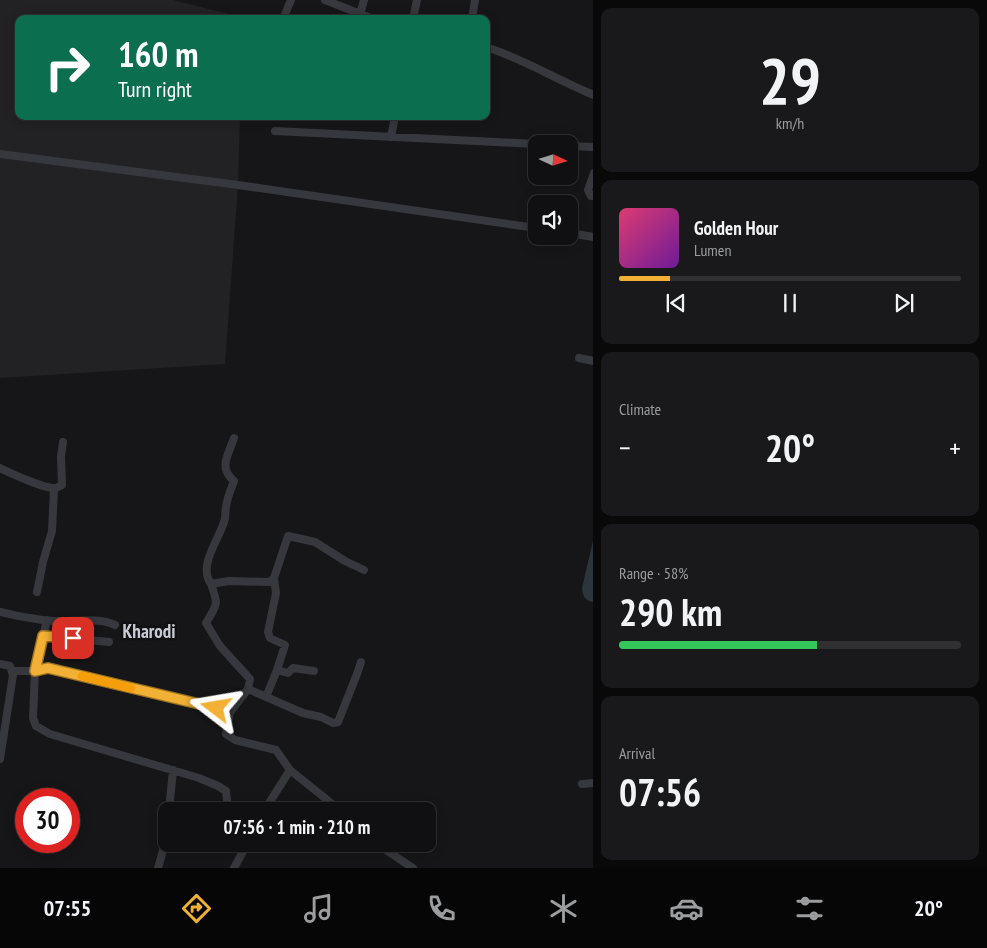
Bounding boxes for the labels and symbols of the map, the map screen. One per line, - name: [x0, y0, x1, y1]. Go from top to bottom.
- north arrow: [528, 135, 578, 185]
- pin: [52, 617, 94, 659]
- district label: Kharodi: [123, 619, 176, 643]
- position arrow: [189, 681, 241, 733]
- speed limit sign: 30: [15, 788, 80, 853]

